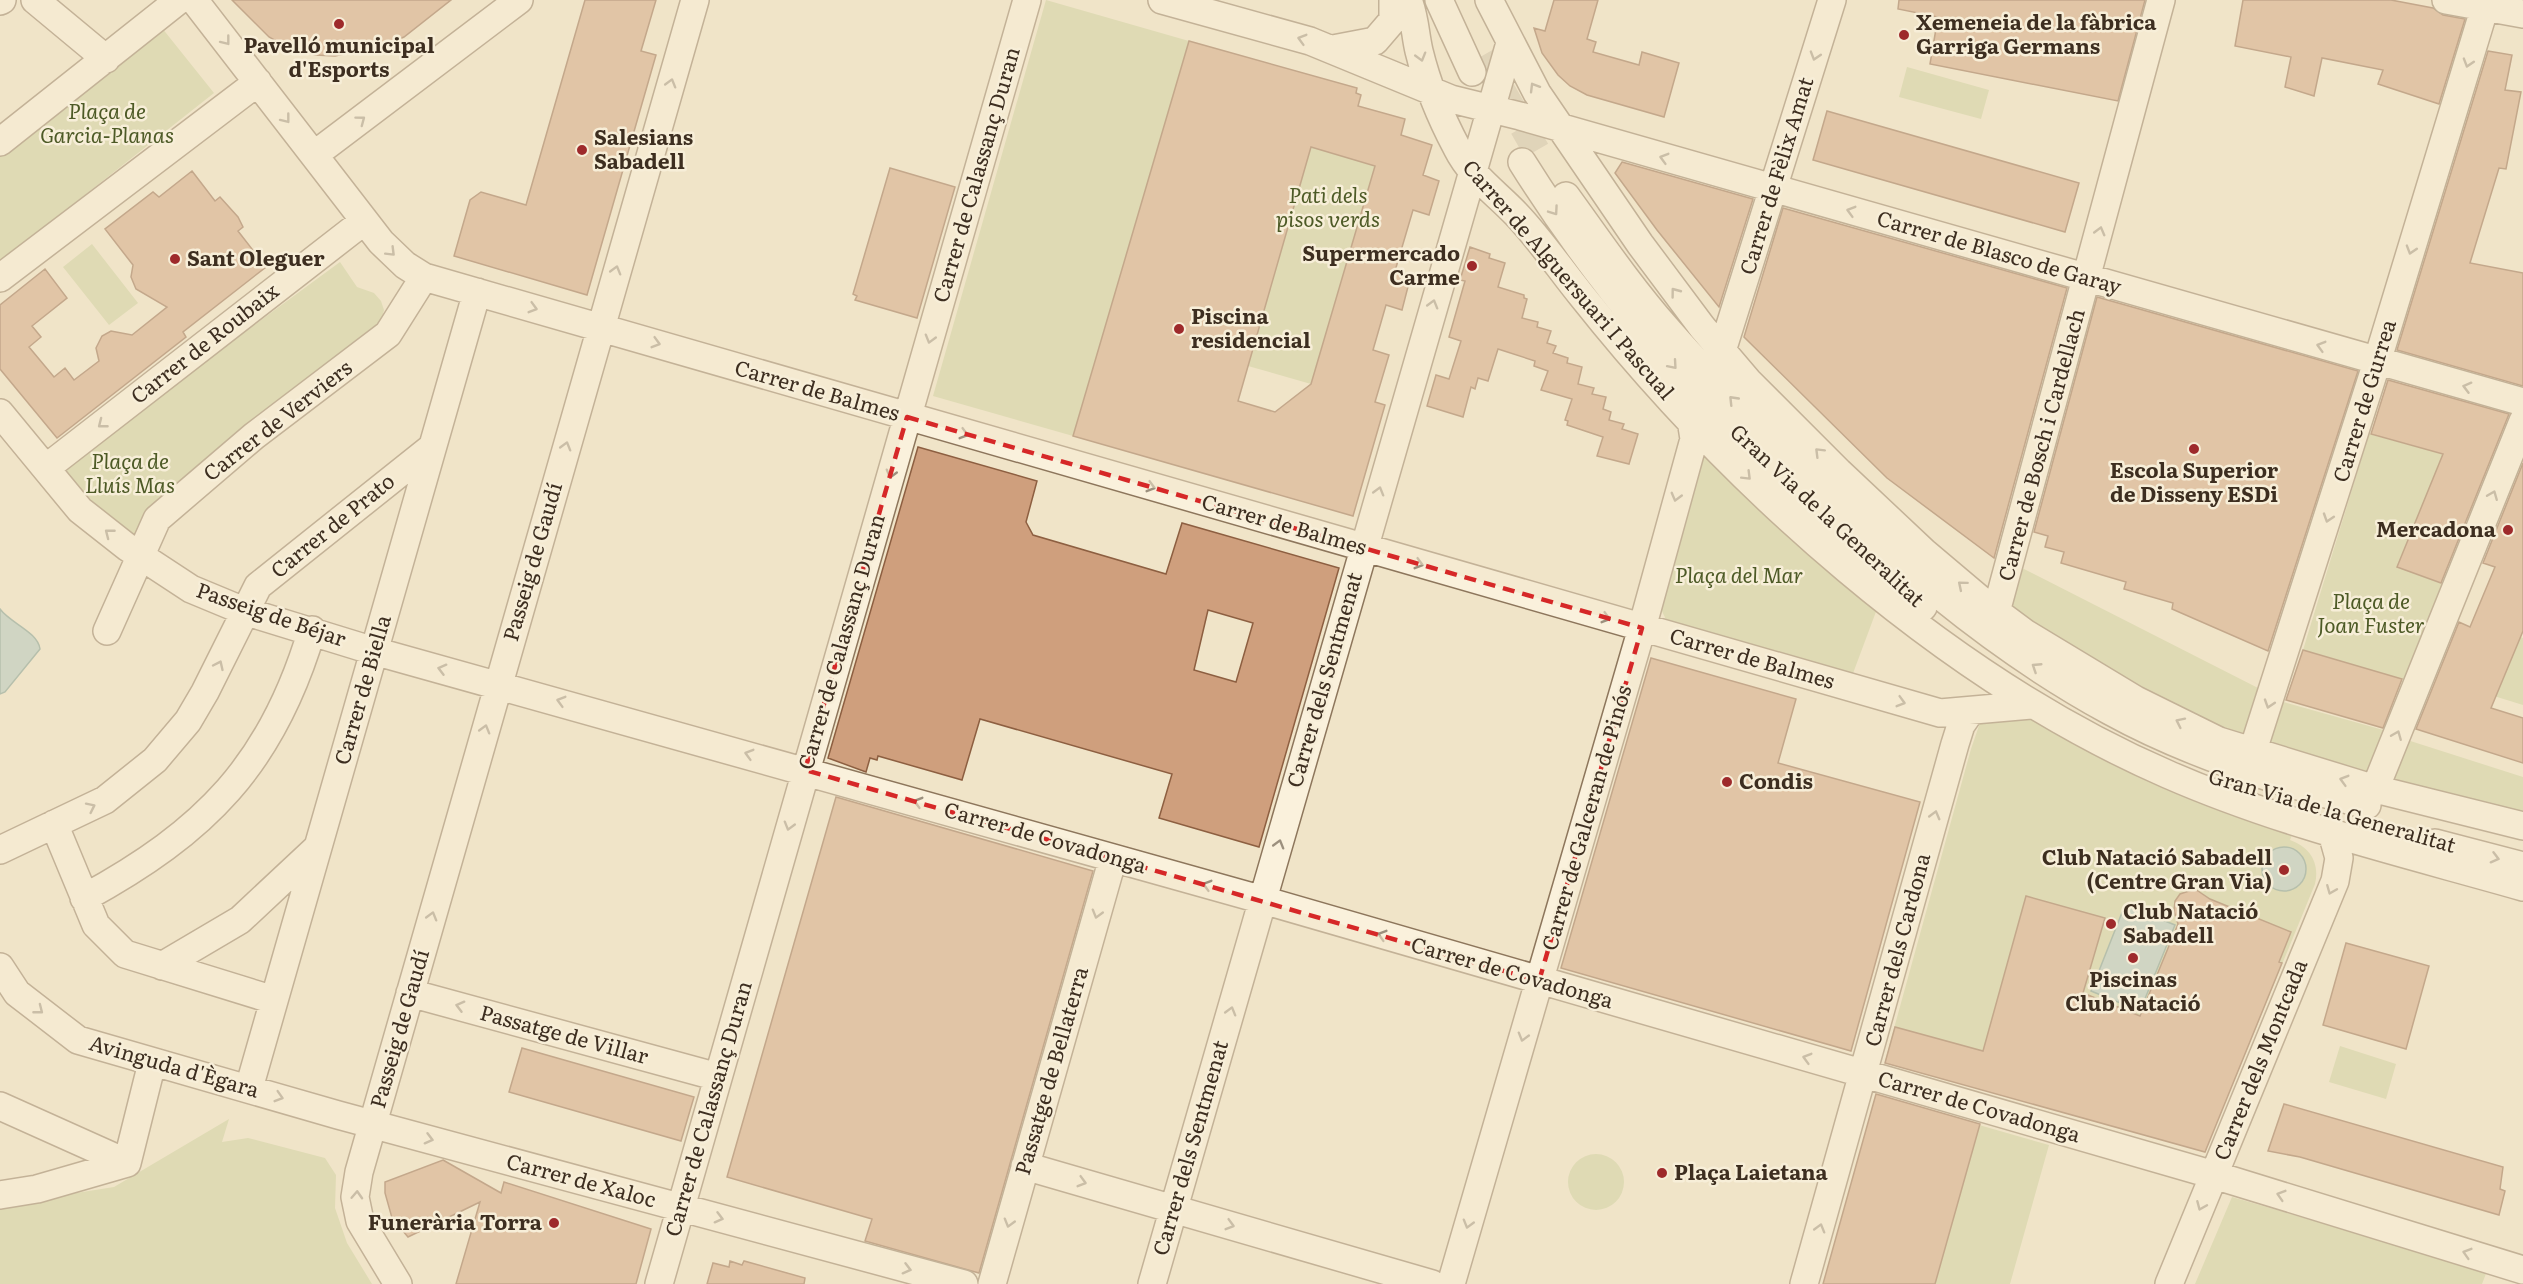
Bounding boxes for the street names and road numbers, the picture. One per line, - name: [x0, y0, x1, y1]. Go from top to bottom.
- street label: Carrer de Calassanç Duran: [923, 43, 1026, 306]
- street label: Carrer de Fèlix Amat: [1730, 72, 1820, 278]
- street label: Carrer de Alguersuari I Pascual: [1457, 152, 1683, 405]
- street label: Carrer de Blasco de Garay: [1874, 201, 2126, 301]
- street label: Carrer de Roubaix: [123, 274, 284, 410]
- street label: Carrer de Bosch i Cardellach: [1988, 305, 2091, 584]
- street label: Carrer de Gurrea: [2323, 314, 2402, 485]
- street label: Carrer de Balmes: [732, 350, 904, 427]
- street label: Carrer de Verviers: [195, 351, 357, 487]
- street label: Gran Via de la Generalitat: [1725, 416, 1933, 613]
- street label: Carrer de Prato: [263, 464, 400, 584]
- street label: Passeig de Gaudí: [493, 478, 568, 644]
- street label: Carrer de Balmes: [1199, 484, 1371, 561]
- street label: Carrer de Calassanç Duran: [788, 510, 891, 773]
- street label: Carrer dels Sentmenat: [1277, 568, 1368, 791]
- street label: Passeig de Béjar: [193, 573, 351, 653]
- street label: Carrer de Biella: [324, 610, 397, 768]
- street label: Carrer de Balmes: [1667, 618, 1839, 695]
- street label: Carrer de Galceran de Pinós: [1532, 681, 1637, 954]
- street label: Gran Via de la Generalitat: [2205, 758, 2460, 859]
- street label: Carrer de Covadonga: [941, 792, 1151, 880]
- street label: Carrer dels Cardona: [1855, 848, 1937, 1050]
- street label: Carrer de Covadonga: [1408, 927, 1618, 1015]
- street label: Passeig de Gaudí: [360, 945, 435, 1111]
- street label: Carrer dels Montcada: [2204, 953, 2313, 1164]
- street label: Passatge de Bellaterra: [1005, 962, 1094, 1178]
- street label: Carrer de Calassanç Duran: [655, 977, 758, 1240]
- street label: Passatge de Villar: [477, 995, 652, 1070]
- street label: Avinguda d'Ègara: [86, 1026, 264, 1104]
- street label: Carrer dels Sentmenat: [1143, 1036, 1234, 1259]
- street label: Carrer de Covadonga: [1875, 1061, 2085, 1149]
- street label: Carrer de Xaloc: [503, 1144, 660, 1213]

